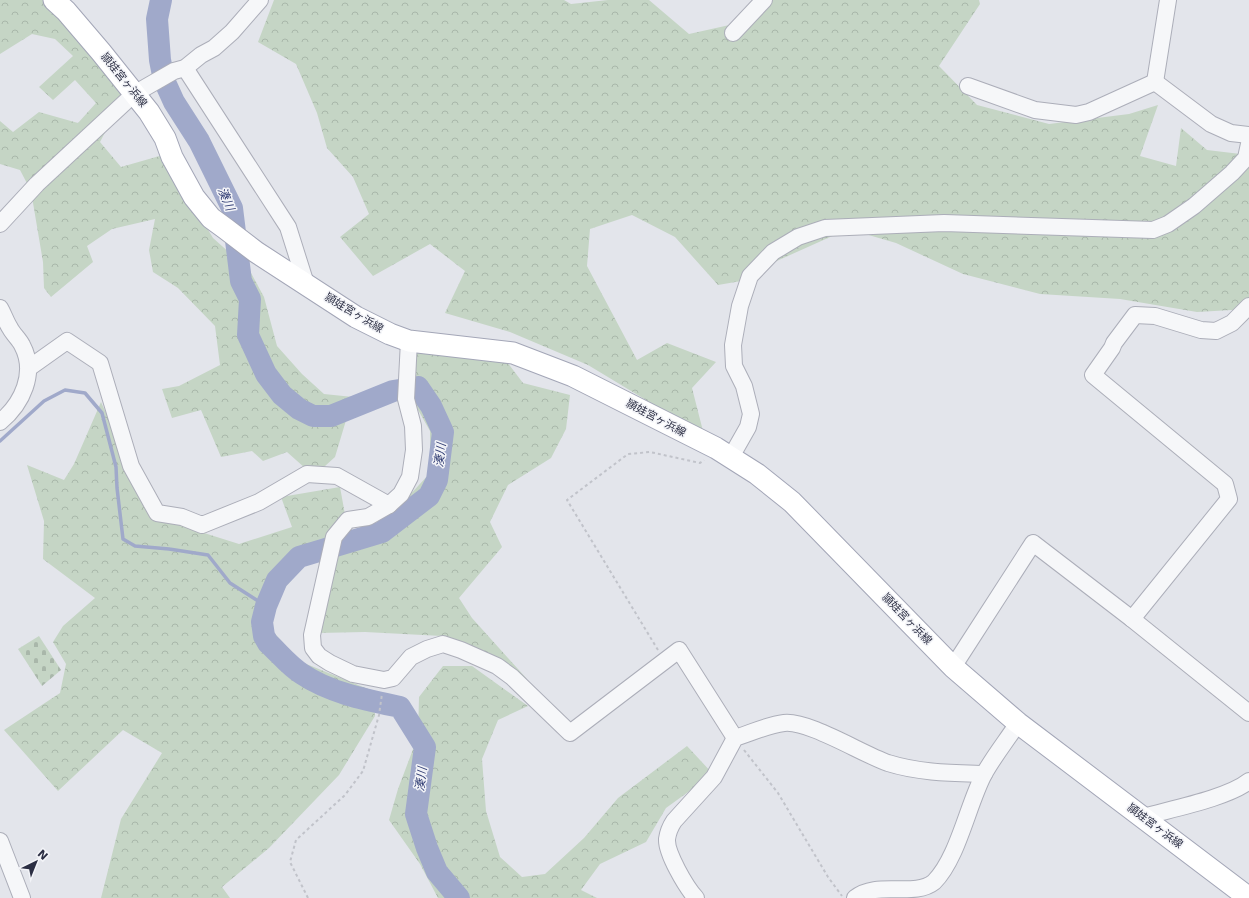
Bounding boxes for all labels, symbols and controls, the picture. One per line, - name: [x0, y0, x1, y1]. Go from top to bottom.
- street label: 頴娃宮ヶ浜線: [98, 50, 150, 110]
- water label: 湊川: [215, 185, 238, 215]
- street label: 頴娃宮ヶ浜線: [322, 290, 386, 336]
- street label: 頴娃宮ヶ浜線: [624, 397, 688, 439]
- water label: 湊川: [432, 440, 449, 468]
- street label: 頴娃宮ヶ浜線: [879, 591, 935, 647]
- water label: 湊川: [413, 764, 430, 792]
- street label: 頴娃宮ヶ浜線: [1125, 801, 1185, 851]
- north arrow: [16, 842, 56, 882]
- text: N: [35, 847, 50, 863]

